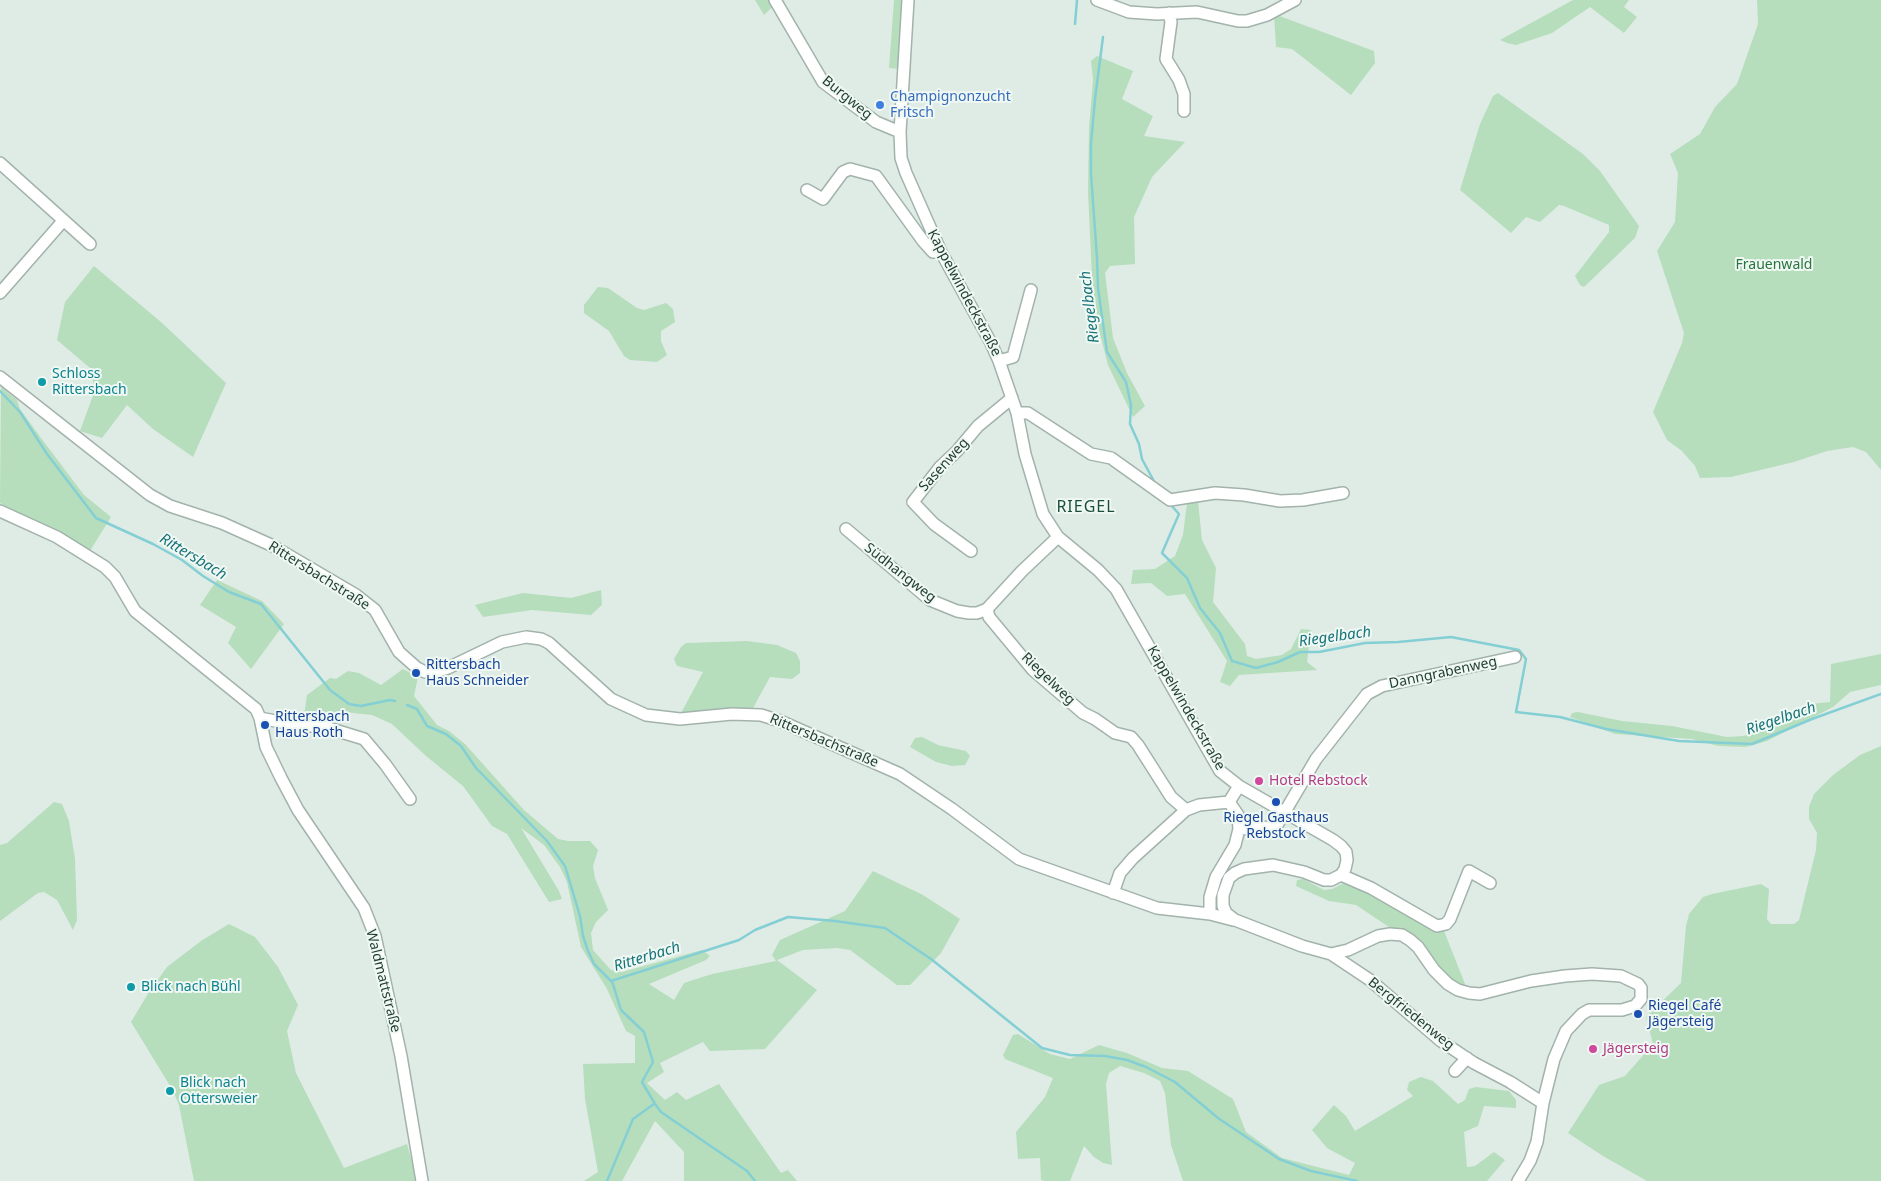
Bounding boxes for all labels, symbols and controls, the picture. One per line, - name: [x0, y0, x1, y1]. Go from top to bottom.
- street label: Burgweg: [819, 73, 875, 123]
- place label: Champignonzucht Fritsch: [890, 89, 1011, 121]
- marker: Champignonzucht Fritsch: [874, 99, 886, 111]
- street label: Kappelwindeckstraße: [923, 227, 1005, 359]
- park label: Frauenwald: [1736, 257, 1812, 273]
- water label: Riegelbach: [1077, 270, 1103, 344]
- place label: Schloss Rittersbach: [52, 366, 127, 398]
- marker: Schloss Rittersbach: [36, 376, 48, 388]
- street label: Sasenweg: [916, 435, 972, 495]
- district label: RIEGEL: [1056, 497, 1116, 517]
- water label: Rittersbach: [156, 530, 230, 584]
- street label: Rittersbachstraße: [265, 538, 373, 614]
- street label: Südhangweg: [861, 540, 939, 606]
- water label: Riegelbach: [1298, 623, 1372, 651]
- street label: Kappelwindeckstraße: [1143, 643, 1229, 773]
- street label: Riegelweg: [1018, 649, 1078, 709]
- street label: Danngrabenweg: [1387, 653, 1499, 693]
- place label: Rittersbach Haus Schneider: [426, 657, 529, 690]
- marker: Rittersbach Haus Schneider: [410, 667, 422, 679]
- water label: Riegelbach: [1744, 699, 1818, 739]
- place label: Rittersbach Haus Roth: [275, 709, 350, 742]
- street label: Rittersbachstraße: [767, 711, 881, 771]
- marker: Rittersbach Haus Roth: [259, 719, 271, 731]
- place label: Hotel Rebstock: [1269, 773, 1368, 789]
- marker: Hotel Rebstock: [1253, 775, 1265, 787]
- marker: Riegel Gasthaus Rebstock: [1270, 796, 1282, 808]
- place label: Riegel Gasthaus Rebstock: [1223, 810, 1329, 842]
- street label: Waldmattstraße: [362, 928, 404, 1034]
- water label: Ritterbach: [612, 938, 682, 976]
- street label: Bergfriedenweg: [1365, 974, 1457, 1054]
- place label: Blick nach Bühl: [141, 979, 241, 995]
- marker: Blick nach Bühl: [125, 981, 137, 993]
- place label: Riegel Café Jägersteig: [1648, 998, 1721, 1030]
- marker: Riegel Café Jägersteig: [1632, 1008, 1644, 1020]
- place label: Jägersteig: [1603, 1041, 1669, 1057]
- marker: Jägersteig: [1587, 1043, 1599, 1055]
- place label: Blick nach Ottersweier: [180, 1075, 258, 1108]
- marker: Blick nach Ottersweier: [164, 1085, 176, 1097]

